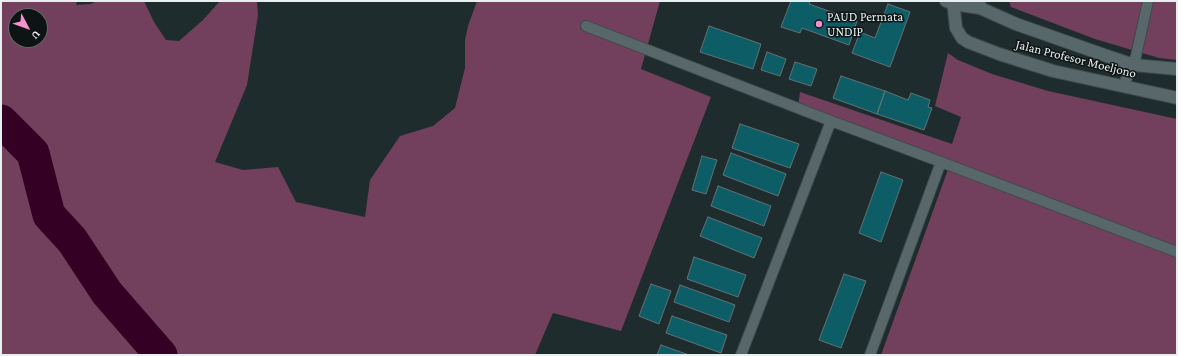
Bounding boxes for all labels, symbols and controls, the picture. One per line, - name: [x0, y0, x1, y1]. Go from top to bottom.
- north arrow: [8, 8, 48, 48]
- place label: PAUD Permata UNDIP: [827, 9, 903, 40]
- marker: PAUD Permata UNDIP: [814, 19, 824, 29]
- text: U: [29, 28, 43, 42]
- street label: Jalan Profesor Moeljono: [1014, 36, 1138, 82]

